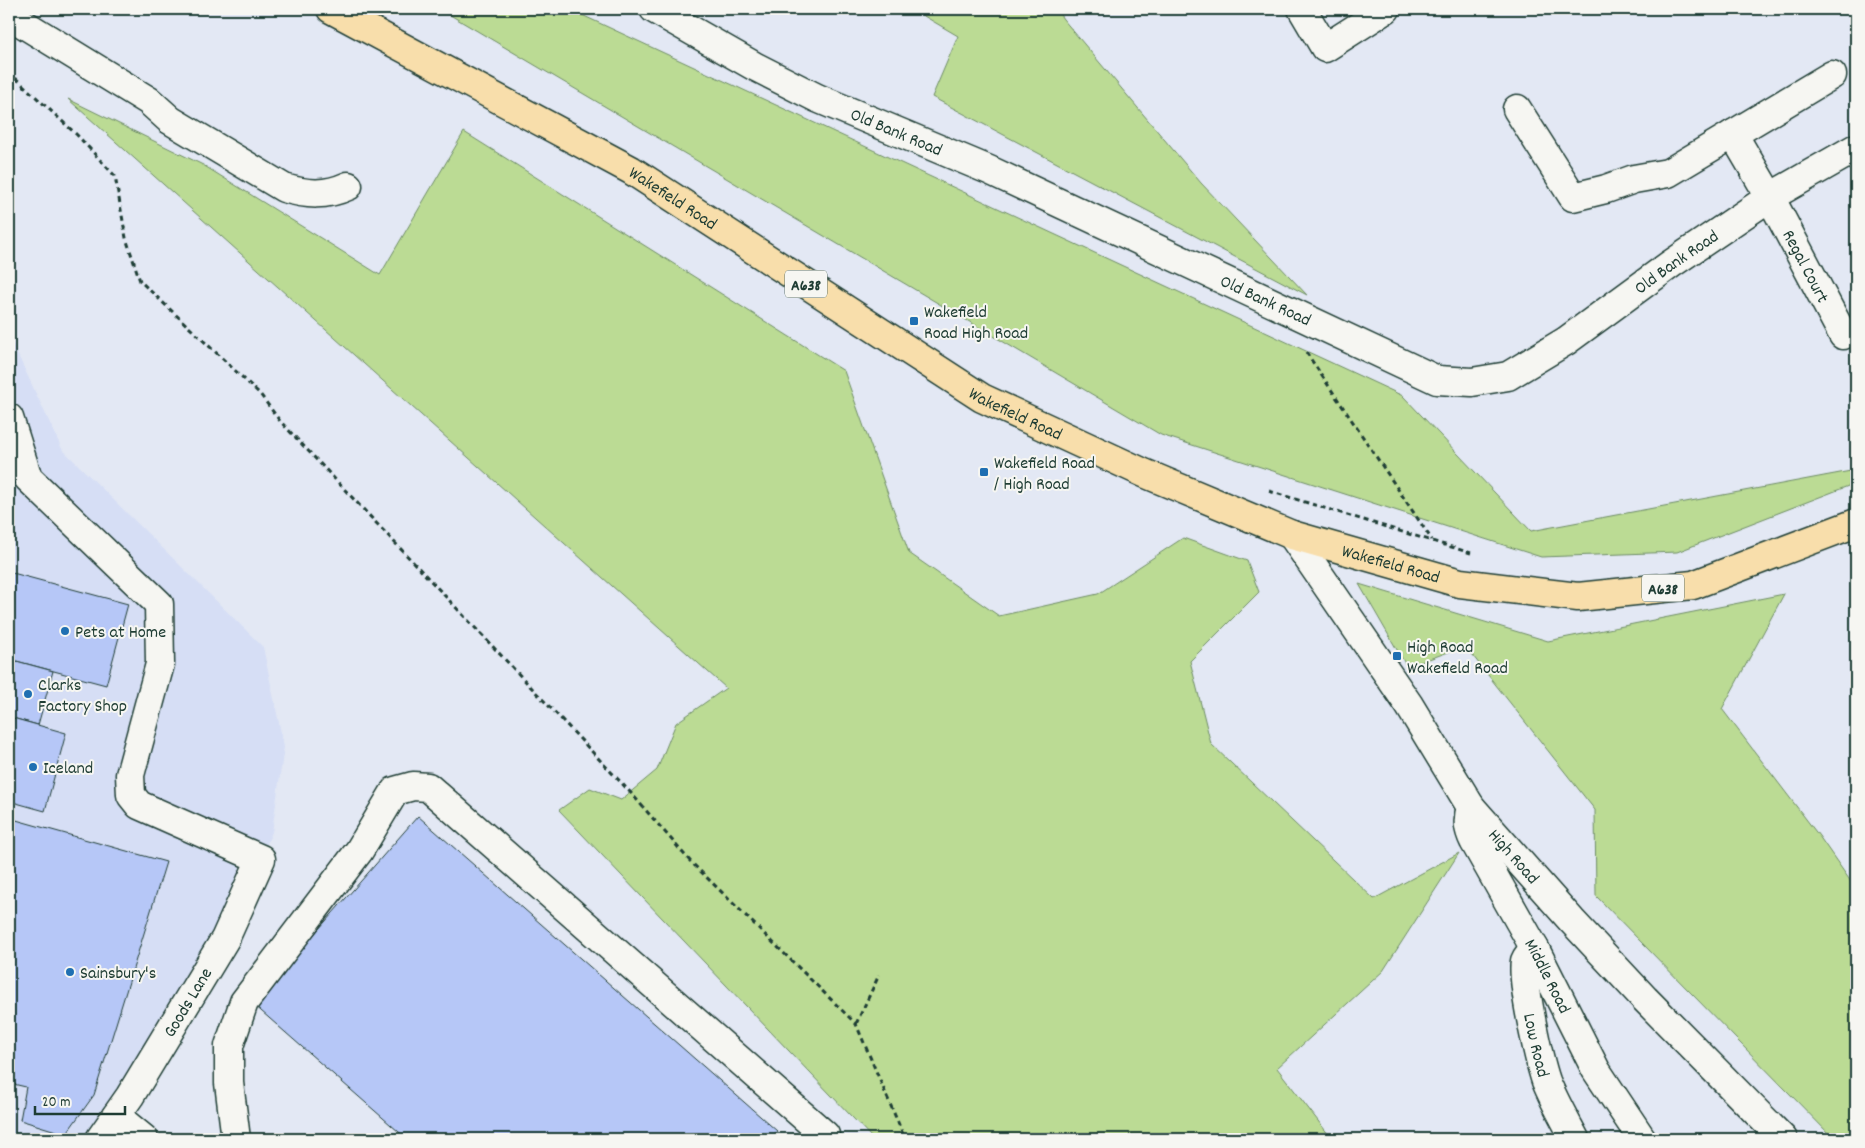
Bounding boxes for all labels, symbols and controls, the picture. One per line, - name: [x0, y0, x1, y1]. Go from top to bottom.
- street label: Old Bank Road: [846, 103, 945, 164]
- street label: Wakefield Road: [623, 162, 721, 238]
- street label: Old Bank Road: [1630, 225, 1724, 302]
- street label: Regal Court: [1775, 226, 1834, 308]
- road number: A638: [785, 270, 827, 298]
- street label: Old Bank Road: [1215, 270, 1314, 334]
- place label: Wakefield Road High Road: [924, 301, 1028, 347]
- marker: Wakefield Road High Road: [908, 315, 920, 327]
- street label: Wakefield Road: [963, 382, 1066, 448]
- place label: Wakefield Road / High Road: [994, 452, 1095, 498]
- marker: Wakefield Road / High Road: [978, 466, 990, 478]
- street label: Wakefield Road: [1338, 540, 1442, 592]
- road number: A638: [1642, 574, 1684, 602]
- place label: Pets at Home: [75, 621, 166, 646]
- marker: Pets at Home: [59, 625, 71, 637]
- place label: High Road Wakefield Road: [1407, 636, 1508, 682]
- marker: High Road Wakefield Road: [1391, 650, 1403, 662]
- place label: Clarks Factory Shop: [38, 674, 127, 720]
- marker: Clarks Factory Shop: [22, 688, 34, 700]
- place label: Iceland: [43, 757, 93, 782]
- marker: Iceland: [27, 761, 39, 773]
- street label: High Road: [1481, 824, 1544, 891]
- street label: Middle Road: [1517, 935, 1576, 1018]
- place label: Sainsbury's: [80, 962, 156, 987]
- street label: Goods Lane: [159, 964, 220, 1043]
- marker: Sainsbury's: [64, 966, 76, 978]
- street label: Low Road: [1515, 1011, 1554, 1081]
- scale bar: [35, 1083, 125, 1115]
- text: 20 m: [42, 1092, 70, 1114]

